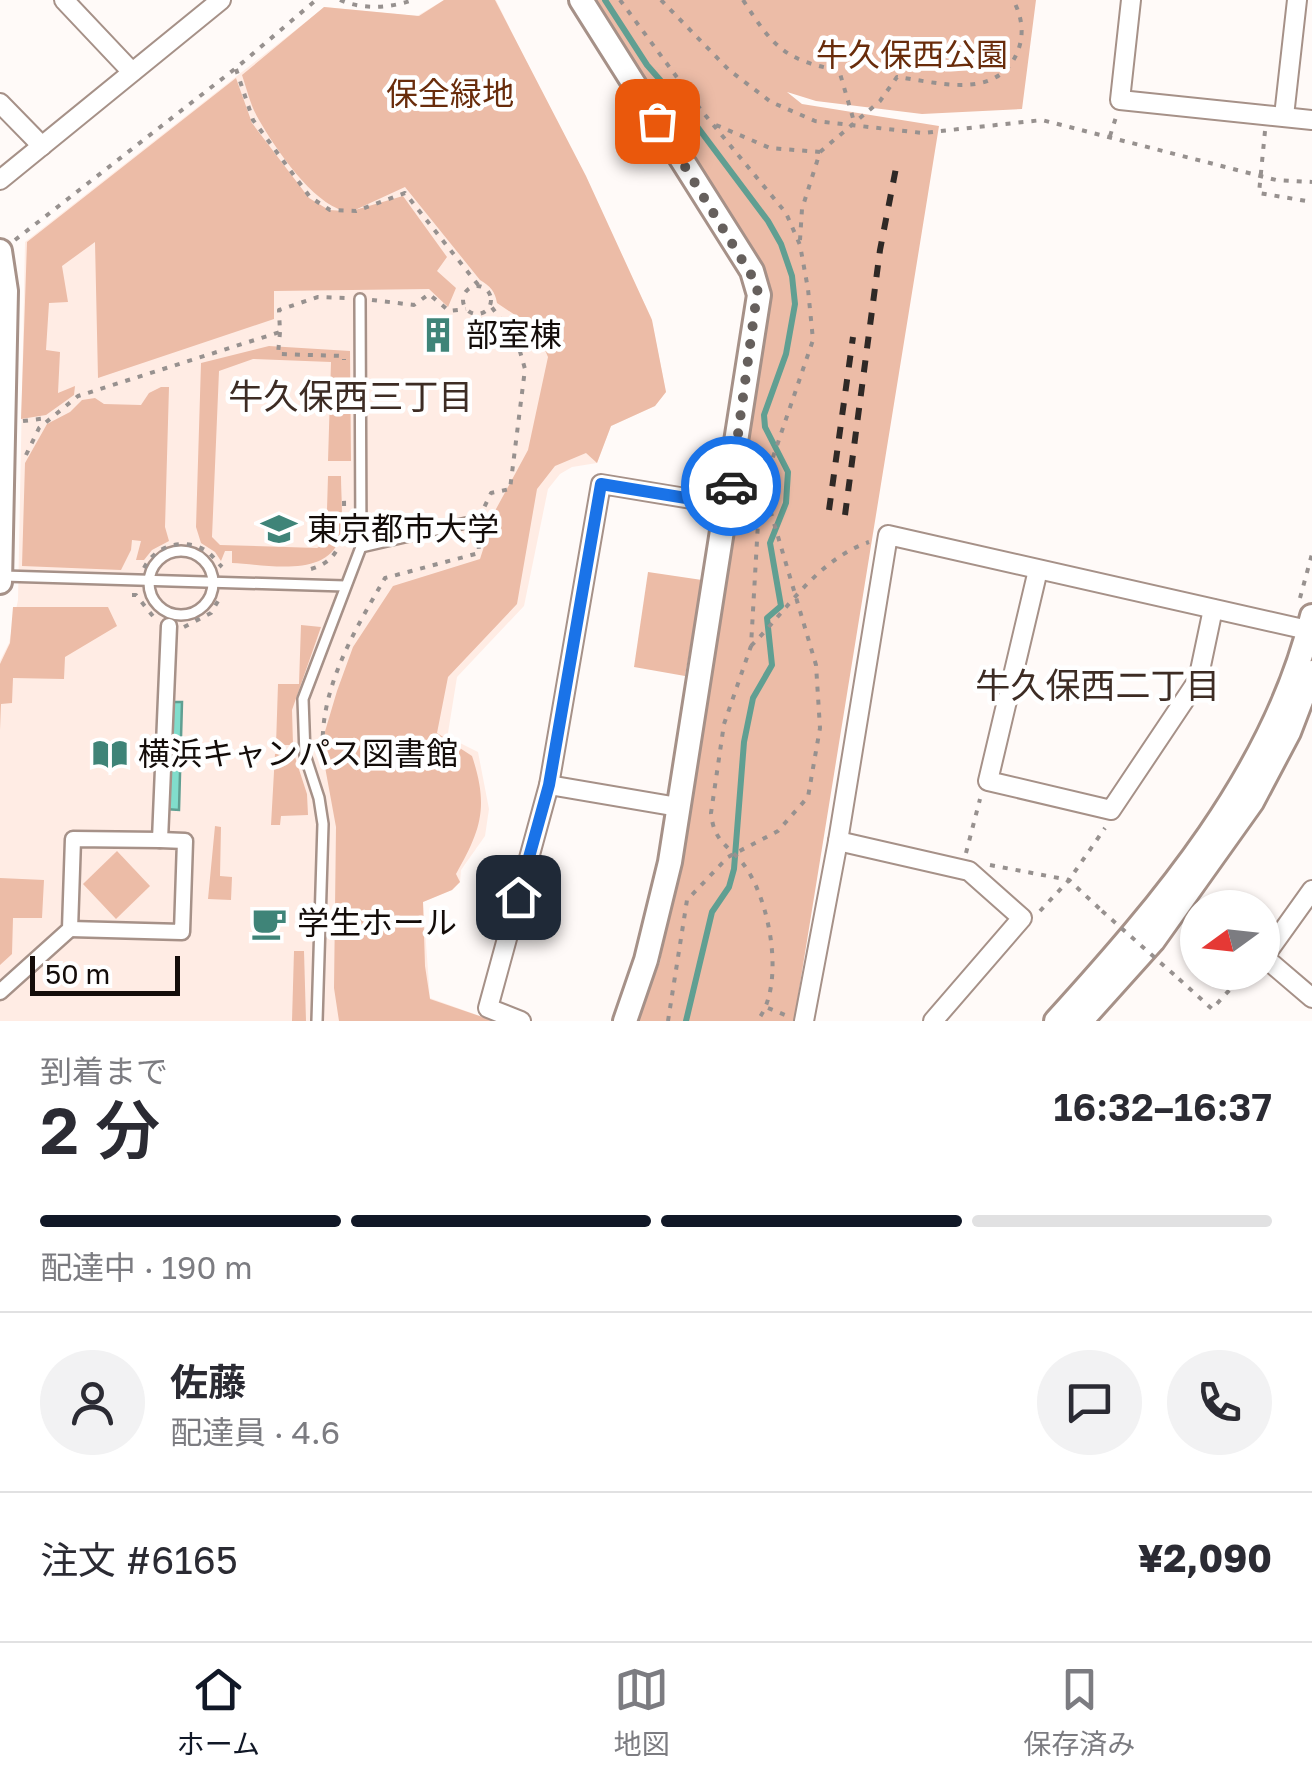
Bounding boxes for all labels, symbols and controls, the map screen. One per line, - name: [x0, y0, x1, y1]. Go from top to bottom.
- park label: 牛久保西公園: [816, 35, 1008, 73]
- park label: 保全緑地: [386, 74, 514, 112]
- pin: [615, 79, 700, 164]
- icon: bag: [630, 94, 685, 149]
- place label: 部室棟: [466, 315, 562, 353]
- building icon: 部室棟: [419, 316, 457, 354]
- district label: 牛久保西三丁目: [228, 375, 474, 417]
- courier: [681, 436, 781, 536]
- icon: car: [704, 459, 759, 514]
- place label: 東京都市大学: [307, 509, 499, 547]
- school or university icon: 東京都市大学: [260, 510, 298, 548]
- district label: 牛久保西二丁目: [975, 664, 1221, 706]
- place label: 横浜キャンパス図書館: [138, 734, 458, 772]
- library icon: 横浜キャンパス図書館: [91, 735, 129, 773]
- pin: [476, 855, 561, 940]
- icon: home: [491, 870, 546, 925]
- north arrow: [1180, 890, 1280, 990]
- map controls: [1180, 890, 1280, 990]
- place label: 学生ホール: [297, 903, 457, 941]
- cafe icon: 学生ホール: [250, 904, 288, 942]
- scale bar: [30, 951, 180, 996]
- text: 50 m: [45, 957, 110, 990]
- text: 到着まで: [40, 1052, 168, 1090]
- text: 16:32–16:37: [1053, 1084, 1272, 1129]
- text: 2 分: [40, 1090, 160, 1168]
- text: 配達中 · 190 m: [40, 1248, 253, 1286]
- button: person: [40, 1350, 145, 1455]
- button: chat: [1037, 1350, 1142, 1455]
- button: phone: [1167, 1350, 1272, 1455]
- text: 佐藤: [170, 1359, 246, 1404]
- text: 配達員 · 4.6: [170, 1413, 340, 1451]
- text: ¥2,090: [1138, 1535, 1272, 1580]
- text: 注文 #6165: [40, 1537, 238, 1582]
- tab: ホーム: [177, 1662, 260, 1762]
- tab: 地図: [614, 1662, 670, 1762]
- tab: 保存済み: [1023, 1662, 1135, 1762]

